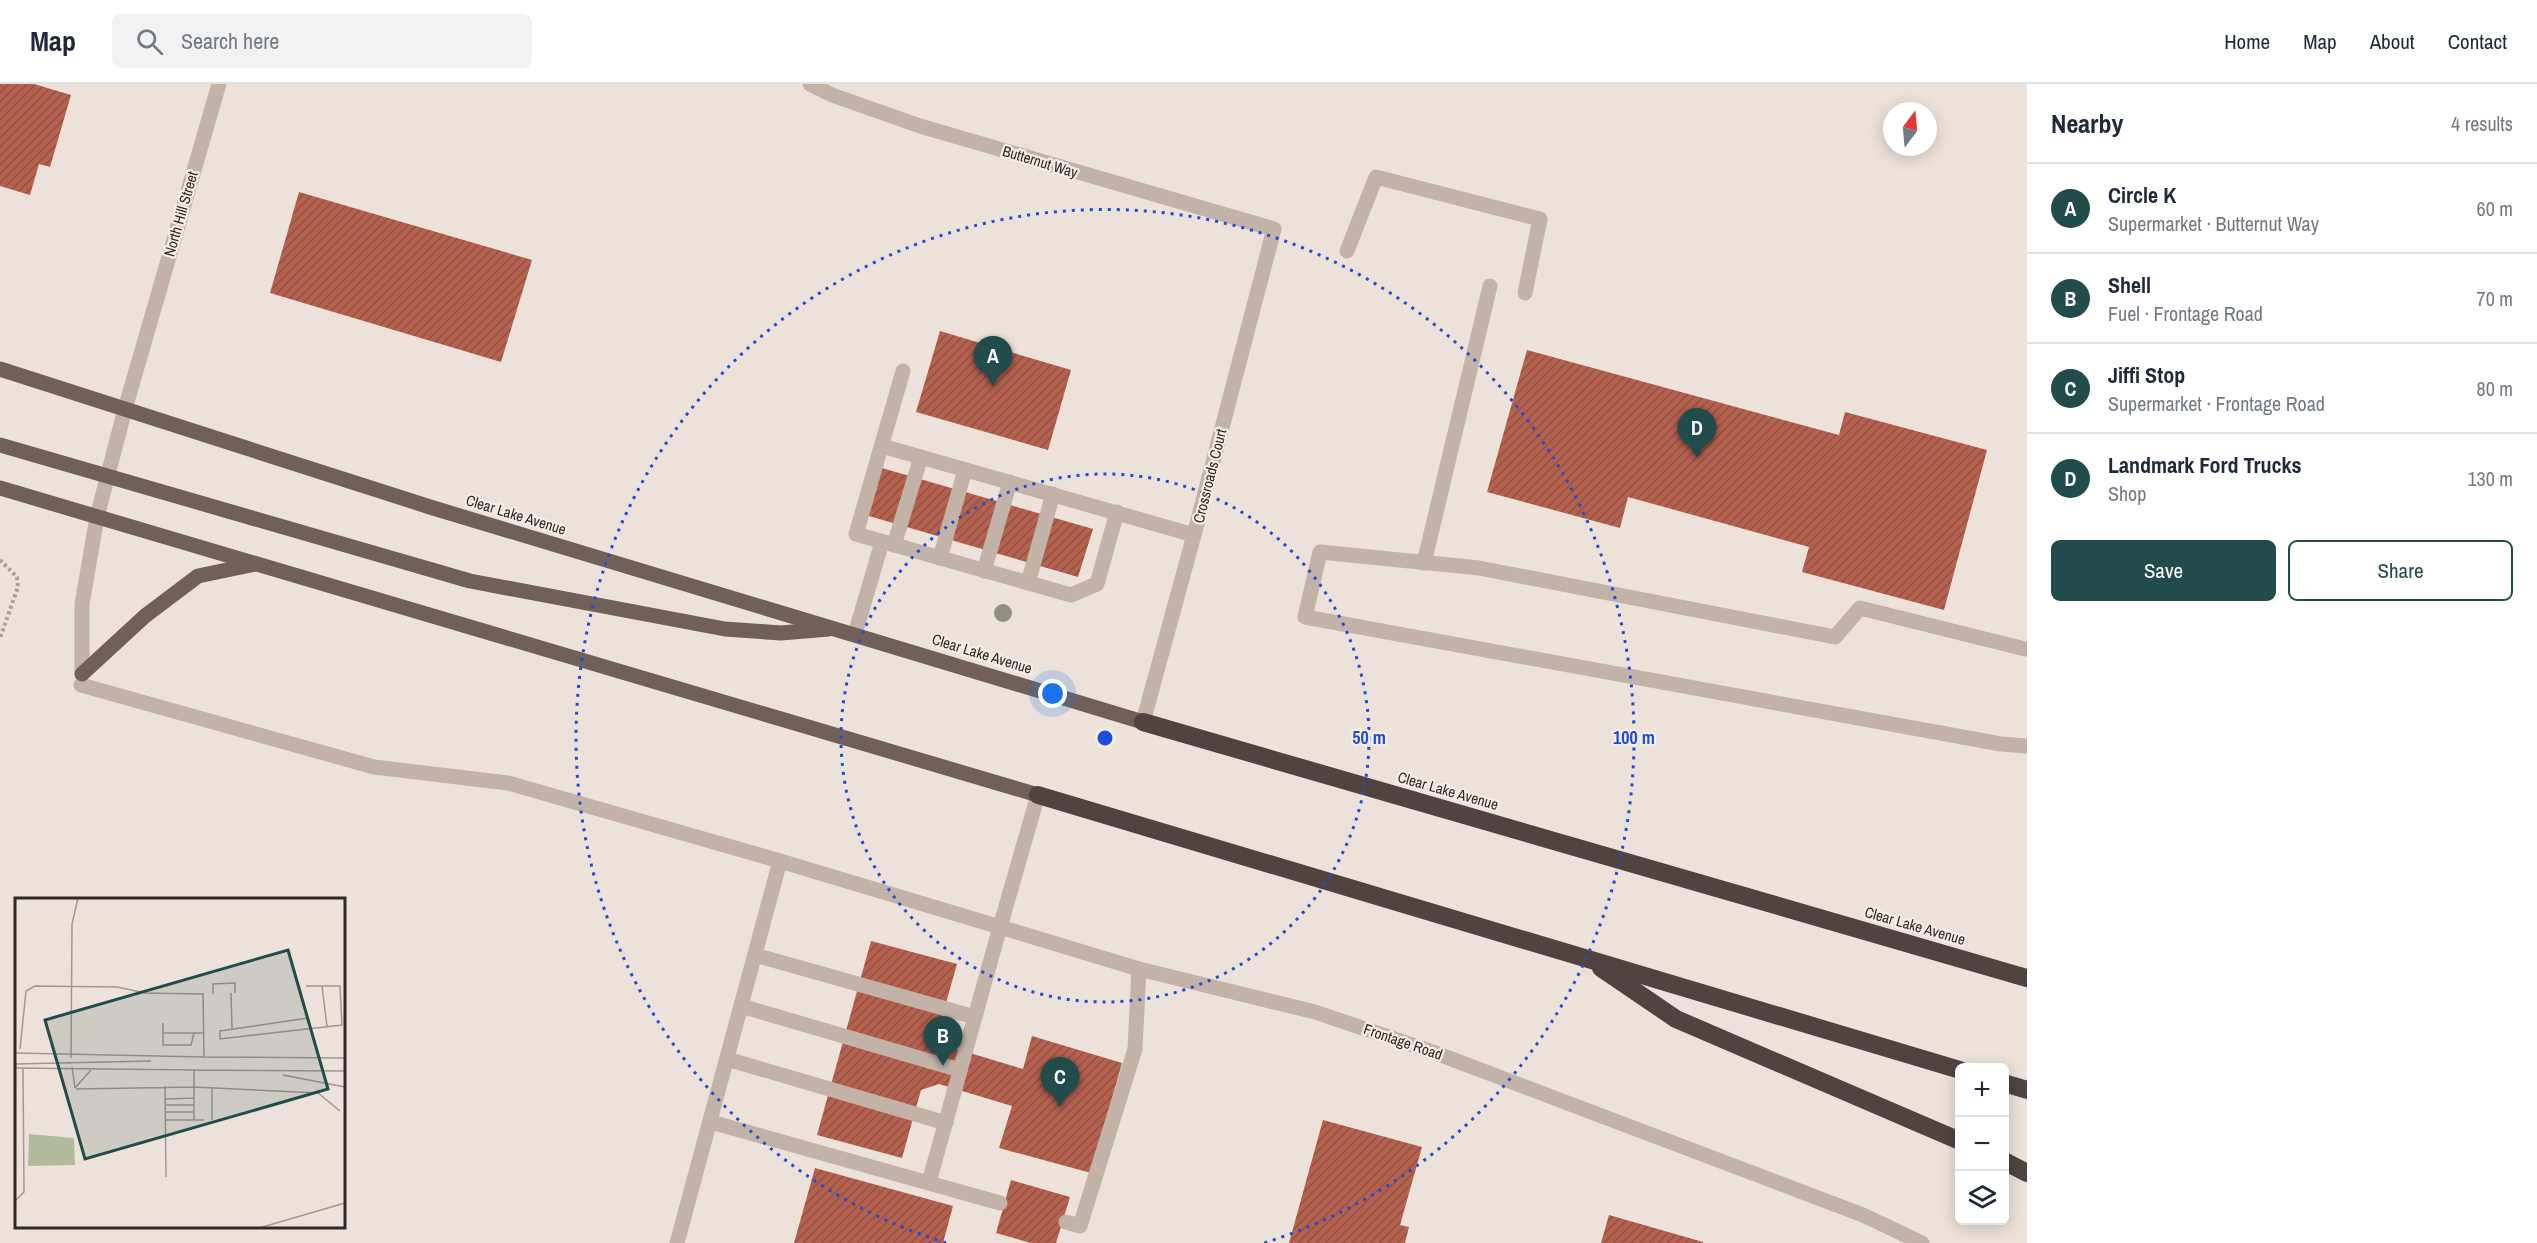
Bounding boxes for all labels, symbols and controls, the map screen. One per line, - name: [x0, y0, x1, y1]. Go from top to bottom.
- search box: [112, 14, 532, 68]
- text: Map: [30, 22, 76, 60]
- icon: search: [133, 25, 166, 58]
- text: Search here: [181, 26, 279, 56]
- text: Home: [2224, 27, 2270, 56]
- text: Map: [2303, 27, 2337, 56]
- text: About: [2370, 27, 2415, 56]
- text: Contact: [2448, 27, 2507, 56]
- north arrow: [1883, 102, 1937, 156]
- text: Nearby: [2051, 106, 2123, 141]
- text: 4 results: [2451, 110, 2513, 137]
- street label: Butternut Way: [1000, 140, 1081, 183]
- street label: North Hill Street: [158, 168, 203, 259]
- text: Circle K: [2108, 180, 2176, 210]
- text: A: [2065, 195, 2076, 222]
- text: 60 m: [2477, 195, 2513, 222]
- text: Supermarket · Butternut Way: [2108, 210, 2319, 237]
- text: Shell: [2108, 270, 2151, 300]
- text: B: [2065, 285, 2076, 312]
- text: 70 m: [2477, 285, 2513, 312]
- text: Fuel · Frontage Road: [2108, 300, 2263, 327]
- pin: A: [974, 336, 1012, 386]
- text: Jiffi Stop: [2108, 360, 2185, 390]
- text: C: [2065, 375, 2076, 402]
- text: 80 m: [2477, 375, 2513, 402]
- text: Supermarket · Frontage Road: [2108, 390, 2325, 417]
- pin: D: [1678, 408, 1716, 458]
- street label: Crossroads Court: [1188, 426, 1231, 525]
- text: Landmark Ford Trucks: [2108, 450, 2302, 480]
- text: D: [2065, 465, 2076, 492]
- text: 130 m: [2467, 465, 2513, 492]
- text: Shop: [2108, 480, 2146, 507]
- street label: Clear Lake Avenue: [463, 489, 569, 540]
- button: Save: [2051, 540, 2276, 601]
- button: Share: [2288, 540, 2513, 601]
- street label: Clear Lake Avenue: [929, 628, 1035, 679]
- your location: [1038, 679, 1067, 708]
- text: 50 m: [1352, 725, 1386, 750]
- text: 100 m: [1613, 725, 1655, 750]
- centre of rings: [1095, 728, 1115, 748]
- street label: Clear Lake Avenue: [1395, 766, 1501, 815]
- inset map: [15, 898, 345, 1228]
- street label: Clear Lake Avenue: [1862, 901, 1968, 950]
- pin: B: [924, 1016, 962, 1066]
- street label: Frontage Road: [1361, 1018, 1445, 1065]
- pin: C: [1040, 1058, 1080, 1107]
- map controls: [1955, 1063, 2009, 1225]
- button: +: [1955, 1063, 2009, 1117]
- button: −: [1955, 1117, 2009, 1171]
- button: layers: [1955, 1171, 2009, 1225]

